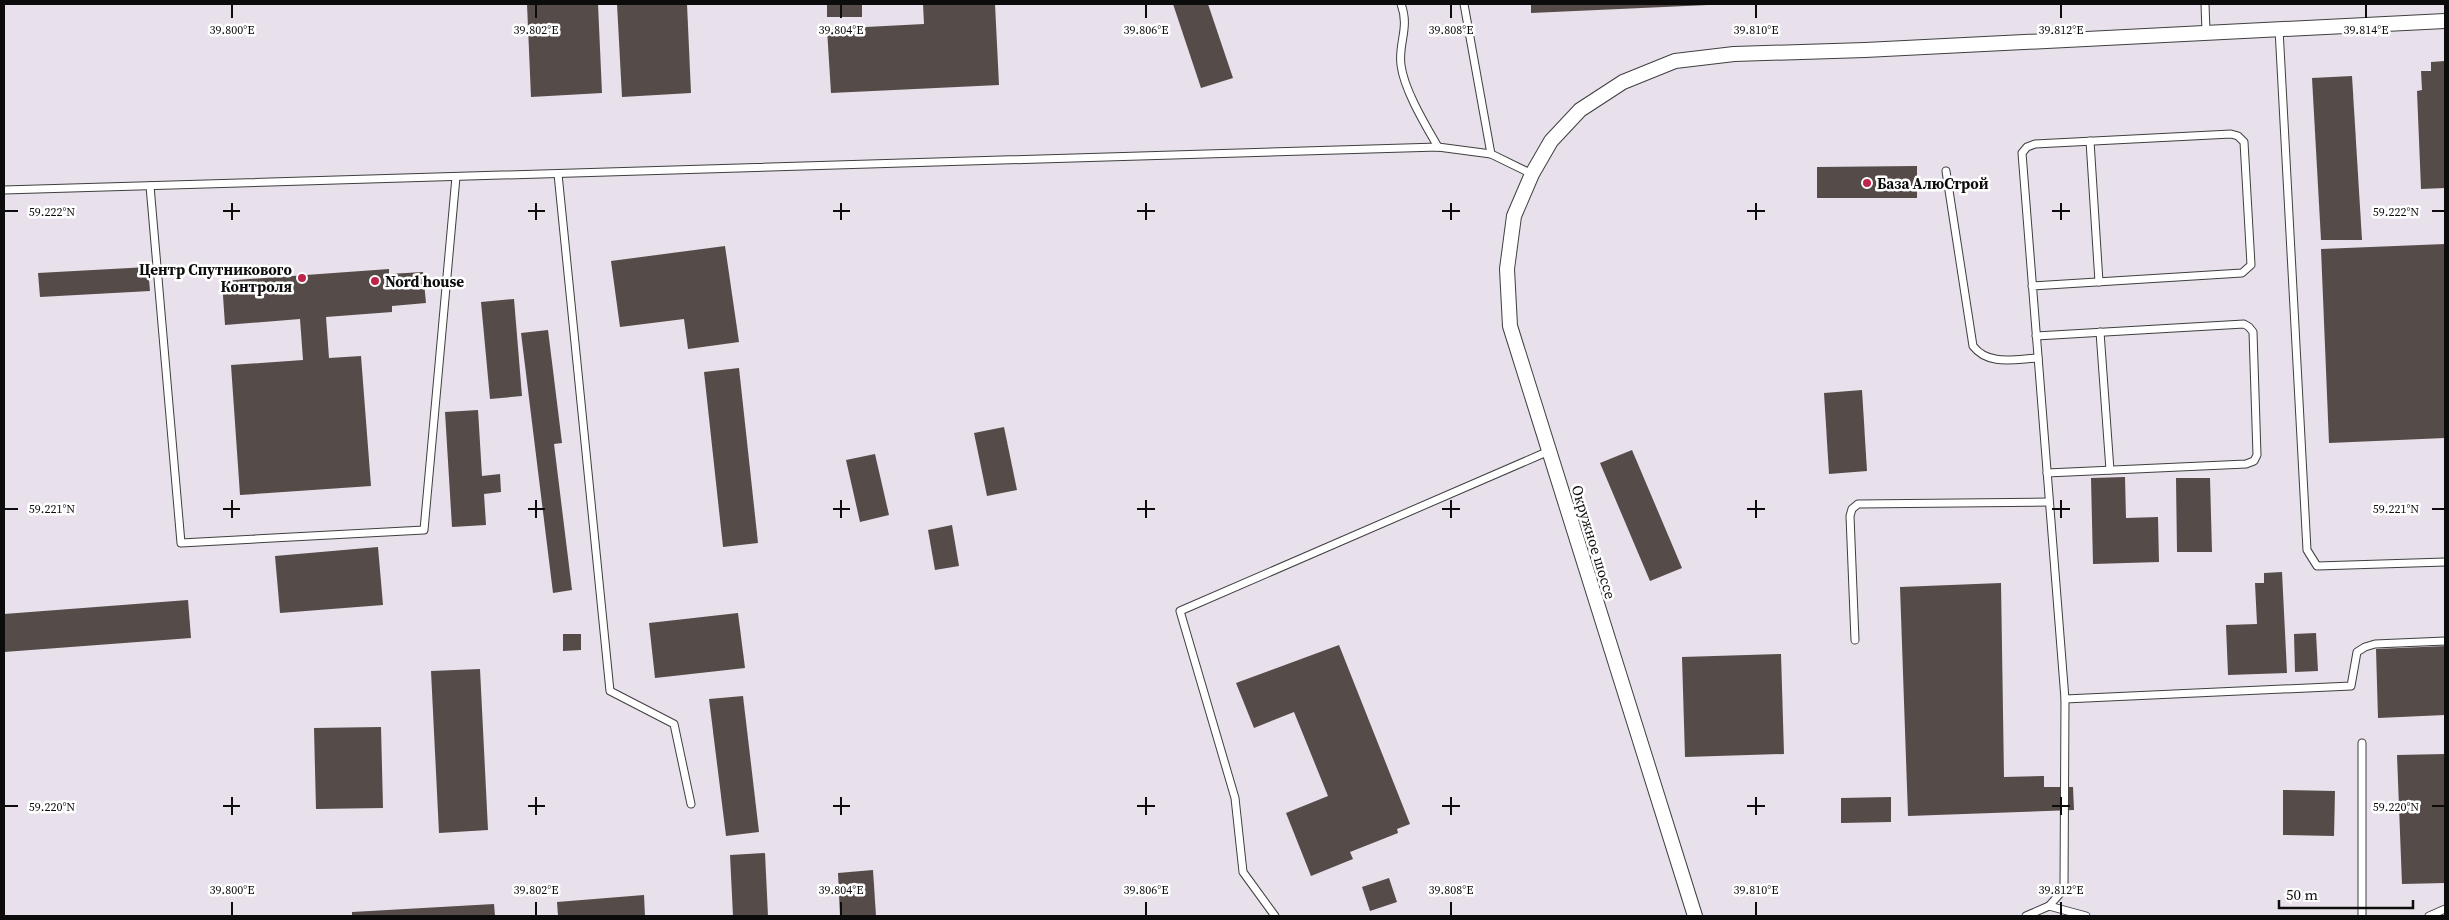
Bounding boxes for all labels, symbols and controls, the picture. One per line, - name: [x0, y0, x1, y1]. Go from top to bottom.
- text: 39.800°E: [210, 22, 254, 38]
- text: 39.802°E: [514, 22, 558, 38]
- text: 39.804°E: [819, 22, 863, 38]
- text: 39.806°E: [1124, 22, 1168, 38]
- text: 39.808°E: [1429, 22, 1473, 38]
- text: 39.810°E: [1734, 22, 1778, 38]
- text: 39.812°E: [2039, 22, 2083, 38]
- text: 39.814°E: [2344, 22, 2388, 38]
- place label: База АлюСтрой: [1877, 173, 1989, 194]
- marker: База АлюСтрой: [1861, 177, 1873, 189]
- text: 59.222°N: [29, 204, 75, 220]
- text: 59.222°N: [2373, 204, 2419, 220]
- place label: Центр Спутникового Контроля: [139, 259, 293, 297]
- place label: Nord house: [385, 271, 464, 292]
- marker: Центр Спутникового Контроля: [296, 272, 308, 284]
- marker: Nord house: [369, 275, 381, 287]
- street label: Окружное шоссе: [1567, 482, 1621, 602]
- text: 59.221°N: [29, 501, 75, 517]
- text: 59.221°N: [2373, 501, 2419, 517]
- text: 59.220°N: [29, 799, 75, 815]
- text: 59.220°N: [2373, 799, 2419, 815]
- scale bar: [2279, 878, 2413, 910]
- text: 39.800°E: [210, 882, 254, 898]
- text: 39.802°E: [514, 882, 558, 898]
- text: 39.804°E: [819, 882, 863, 898]
- text: 39.806°E: [1124, 882, 1168, 898]
- text: 39.808°E: [1429, 882, 1473, 898]
- text: 39.810°E: [1734, 882, 1778, 898]
- text: 39.812°E: [2039, 882, 2083, 898]
- text: 50 m: [2286, 884, 2318, 905]

